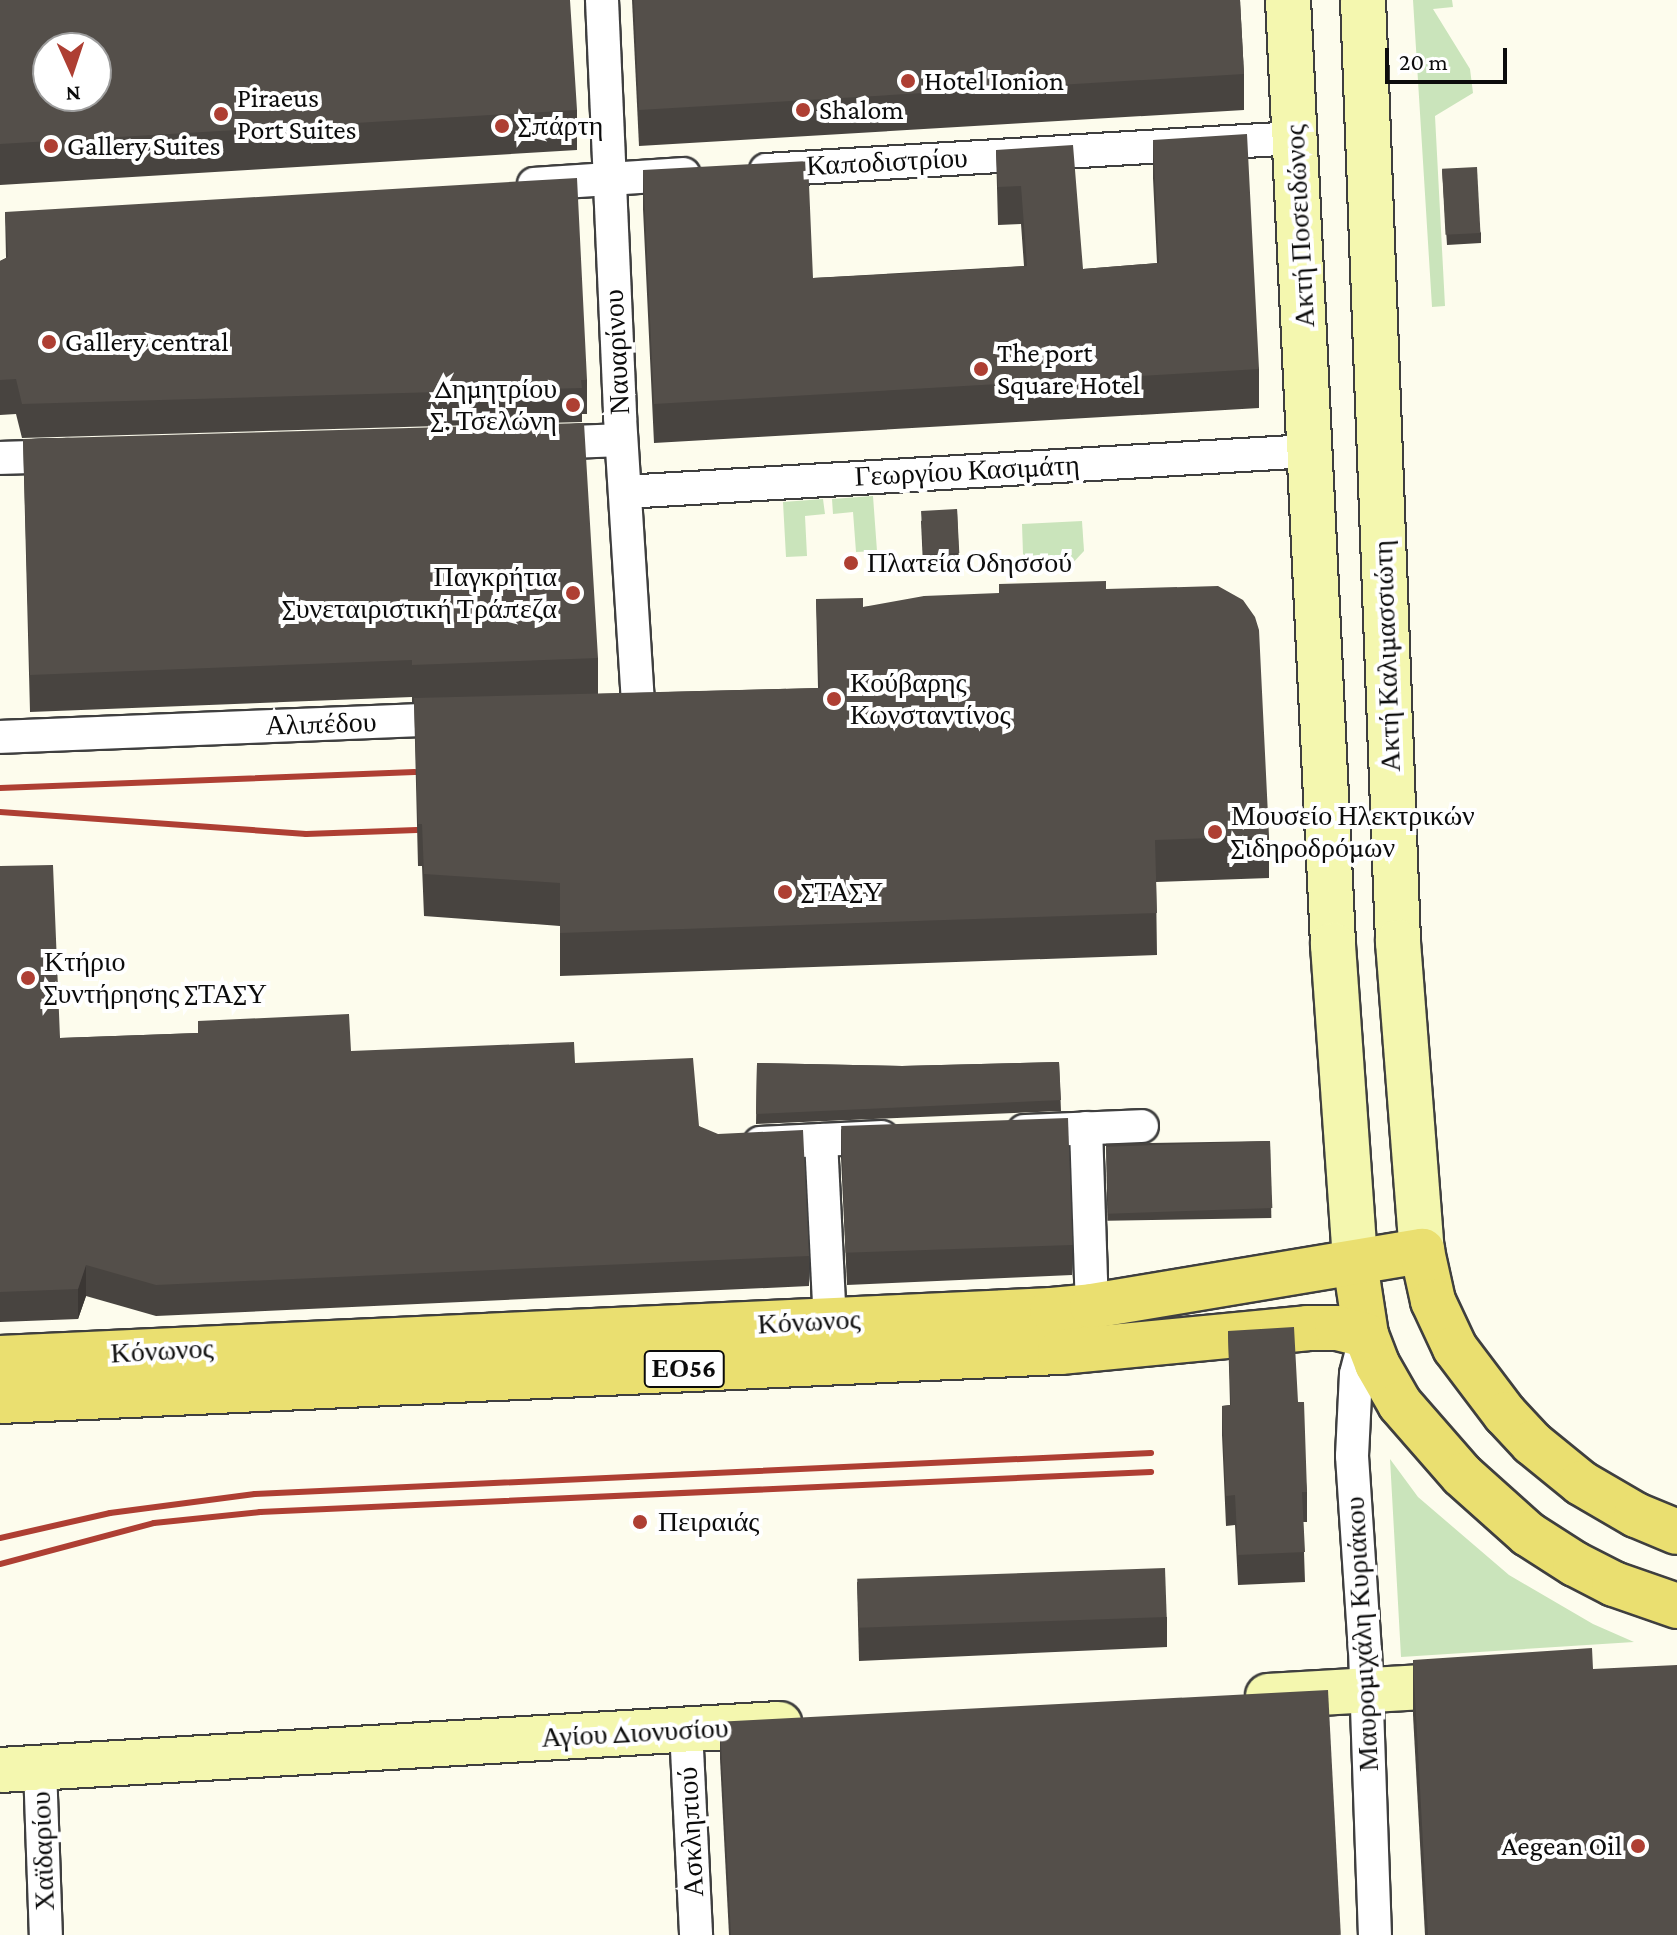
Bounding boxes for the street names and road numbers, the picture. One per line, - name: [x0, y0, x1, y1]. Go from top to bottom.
- street label: Ακτή Ποσειδώνος: [1278, 124, 1322, 328]
- street label: Καποδιστρίου: [805, 141, 969, 183]
- street label: Ναυαρίνου: [597, 288, 637, 416]
- street label: Γεωργίου Κασιμάτη: [854, 448, 1080, 494]
- street label: Ακτή Καλιμασσιώτη: [1366, 540, 1408, 772]
- street label: Αλιπέδου: [265, 705, 377, 743]
- street label: Κόνωνος: [757, 1303, 861, 1341]
- street label: Κόνωνος: [110, 1332, 214, 1370]
- road number: ΕΟ56: [642, 1347, 726, 1391]
- street label: Μαυρομιχάλη Κυριάκου: [1338, 1496, 1386, 1772]
- street label: Αγίου Διονυσίου: [541, 1711, 729, 1755]
- street label: Ασκληπιού: [671, 1766, 711, 1898]
- street label: Χαϊδαρίου: [24, 1791, 62, 1911]

